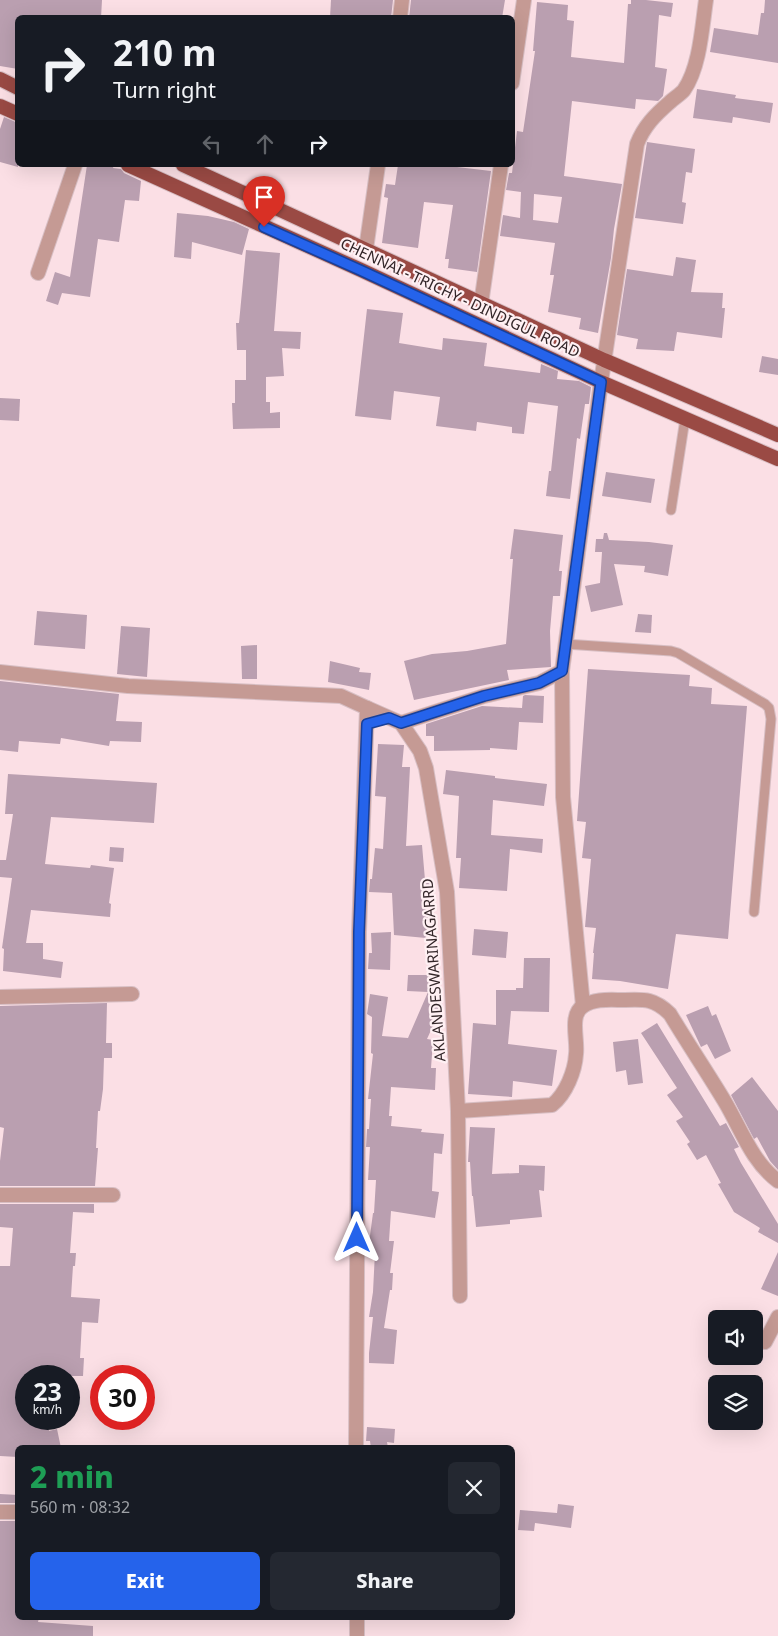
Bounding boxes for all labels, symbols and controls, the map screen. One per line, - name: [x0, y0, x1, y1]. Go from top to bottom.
- text: 210 m: [113, 29, 216, 76]
- icon: right: [30, 35, 95, 100]
- text: Turn right: [113, 74, 216, 104]
- icon: left: [198, 130, 226, 158]
- icon: ahead: [251, 130, 279, 158]
- icon: right: [304, 130, 332, 158]
- pin: [243, 176, 285, 227]
- icon: arrive: [250, 183, 278, 211]
- street label: CHENNAI - TRICHY - DINDIGUL ROAD: [338, 233, 583, 362]
- street label: AKLANDESWARINAGARRD: [417, 878, 449, 1062]
- position arrow: [330, 1211, 382, 1263]
- map controls: [708, 1310, 763, 1430]
- button: sound: [708, 1310, 763, 1365]
- speed limit sign: 30: [90, 1365, 155, 1430]
- text: 23: [33, 1374, 62, 1408]
- button: layers: [708, 1375, 763, 1430]
- text: km/h: [33, 1401, 62, 1418]
- text: 2 min: [30, 1456, 114, 1497]
- button: close: [448, 1462, 500, 1514]
- text: 560 m · 08:32: [30, 1496, 130, 1518]
- button: Exit: [30, 1552, 260, 1610]
- button: Share: [270, 1552, 500, 1610]

